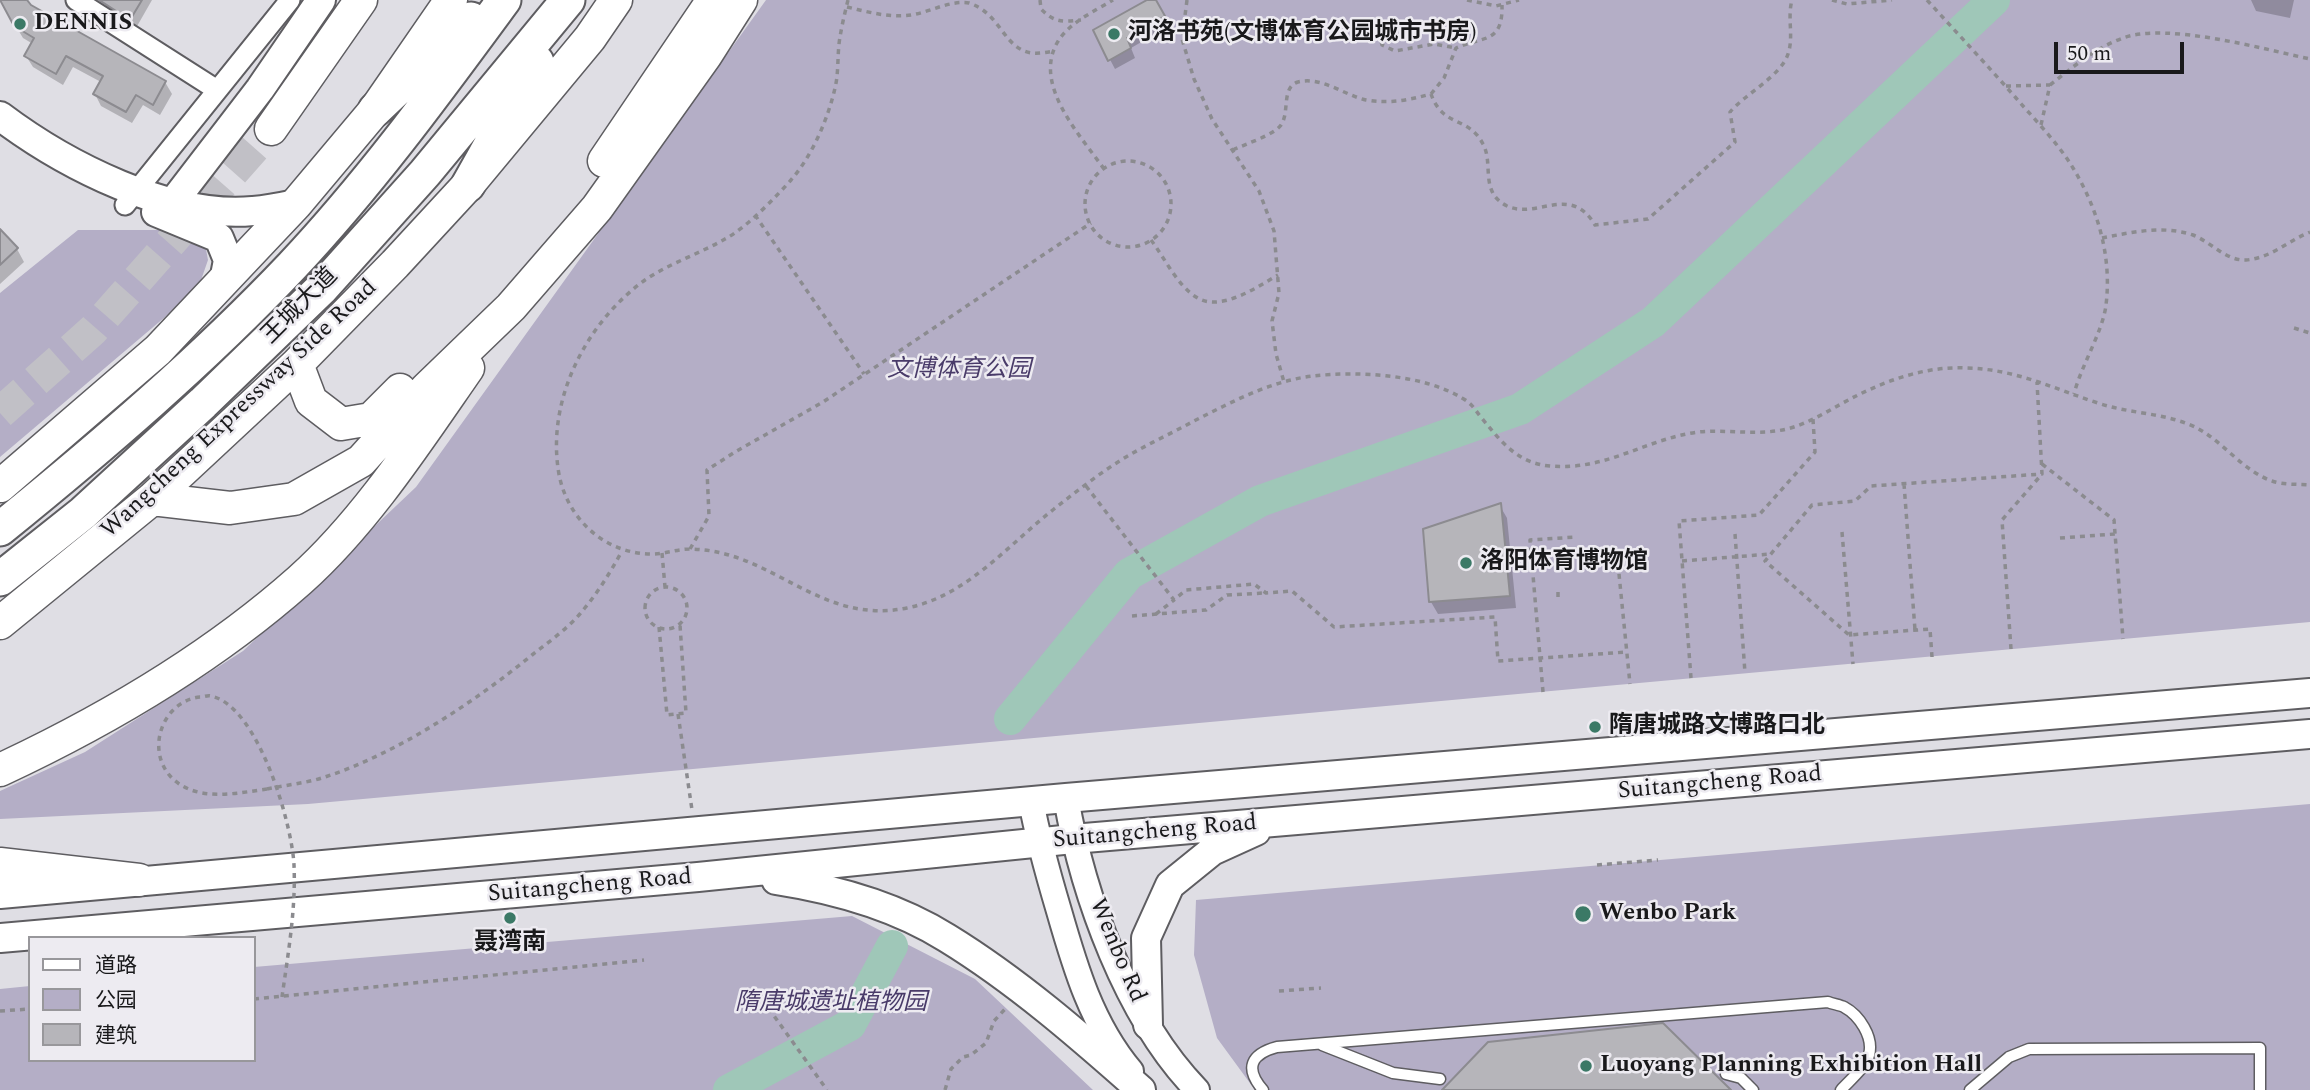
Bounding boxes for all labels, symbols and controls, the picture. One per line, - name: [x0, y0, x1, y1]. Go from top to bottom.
- place label: DENNIS: [34, 10, 132, 38]
- marker: DENNIS: [12, 16, 28, 32]
- place label: 河洛书苑(文博体育公园城市书房): [1128, 20, 1477, 48]
- marker: 河洛书苑(文博体育公园城市书房): [1106, 26, 1122, 42]
- scale bar: [2058, 28, 2188, 72]
- text: 50 m: [2067, 38, 2111, 70]
- street label: 王城大道: [257, 263, 345, 351]
- street label: Wangcheng Expressway Side Road: [96, 274, 384, 546]
- park label: 文博体育公园: [887, 357, 1031, 385]
- place label: 洛阳体育博物馆: [1480, 549, 1648, 577]
- marker: 洛阳体育博物馆: [1458, 555, 1474, 571]
- place label: 隋唐城路文博路口北: [1609, 713, 1825, 741]
- marker: 隋唐城路文博路口北: [1587, 719, 1603, 735]
- street label: Suitangcheng Road: [1617, 761, 1823, 807]
- street label: Suitangcheng Road: [1052, 810, 1258, 856]
- street label: Suitangcheng Road: [487, 864, 693, 910]
- street label: Wenbo Rd: [1081, 895, 1151, 1007]
- place label: Wenbo Park: [1599, 900, 1736, 928]
- marker: Wenbo Park: [1573, 904, 1593, 924]
- marker: 聂湾南: [502, 910, 518, 926]
- place label: 聂湾南: [474, 930, 546, 958]
- legend: [28, 936, 256, 1062]
- text: 道路: [95, 950, 137, 982]
- text: 公园: [95, 985, 137, 1017]
- park label: 隋唐城遗址植物园: [735, 990, 927, 1018]
- text: 建筑: [95, 1020, 137, 1052]
- place label: Luoyang Planning Exhibition Hall: [1600, 1052, 1982, 1080]
- marker: Luoyang Planning Exhibition Hall: [1578, 1058, 1594, 1074]

